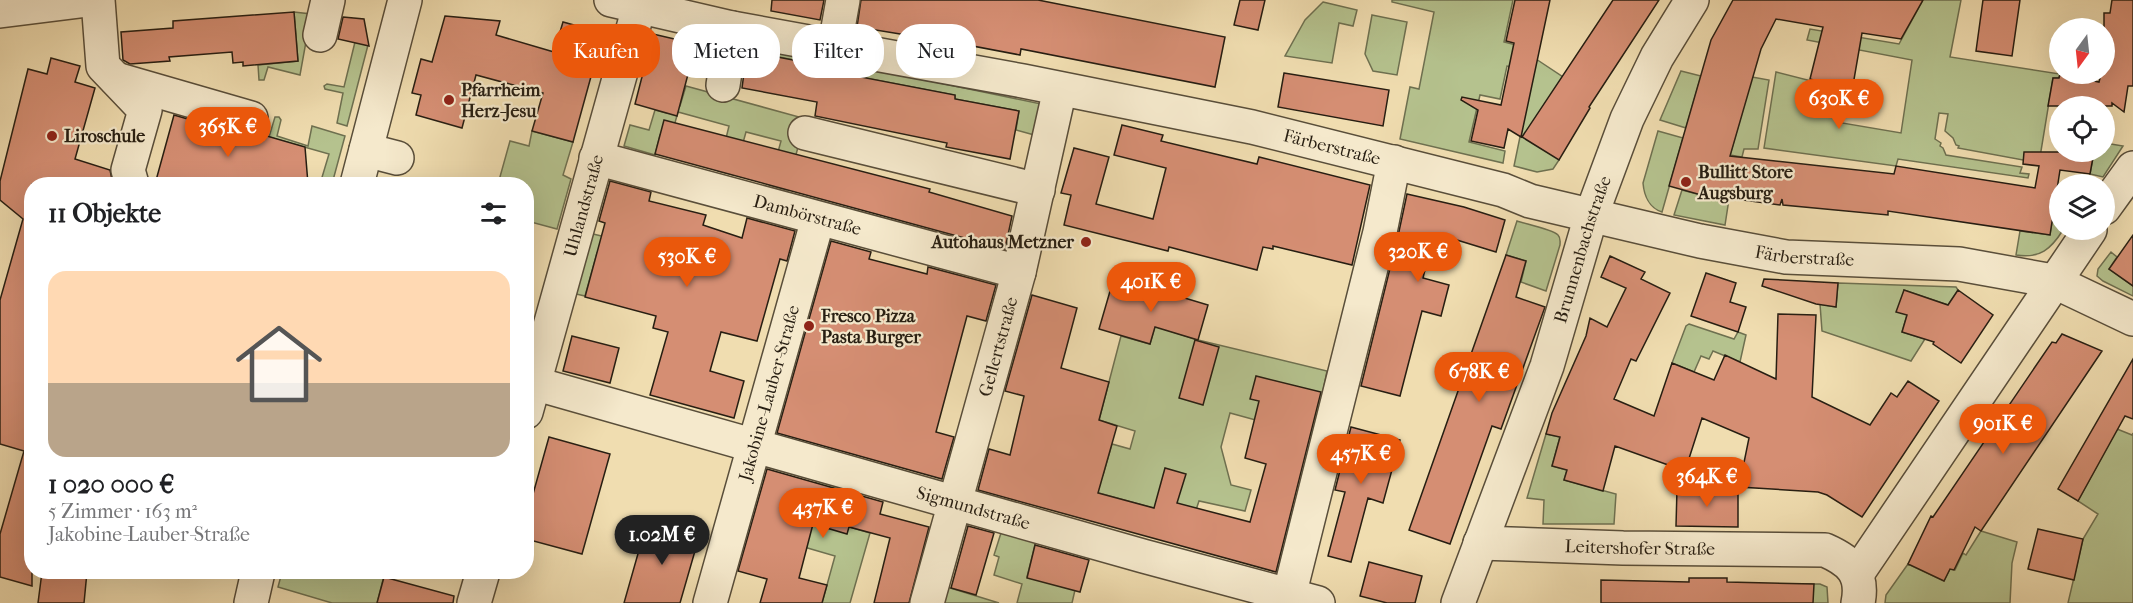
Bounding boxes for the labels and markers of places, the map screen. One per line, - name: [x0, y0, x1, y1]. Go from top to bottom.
- pin: 630K €: [1790, 79, 1888, 130]
- place label: Pfarrheim Herz-Jesu: [461, 80, 542, 122]
- marker: Pfarrheim Herz-Jesu: [442, 93, 456, 107]
- pin: 365K €: [179, 107, 277, 158]
- place label: Liroschule: [64, 126, 145, 147]
- marker: Liroschule: [45, 129, 59, 143]
- place label: Bullitt Store Augsburg: [1697, 162, 1793, 204]
- marker: Bullitt Store Augsburg: [1679, 175, 1693, 189]
- place label: Autohaus Metzner: [930, 232, 1074, 253]
- pin: 320K €: [1369, 232, 1467, 283]
- marker: Autohaus Metzner: [1079, 235, 1093, 249]
- pin: 530K €: [638, 237, 736, 288]
- pin: 401K €: [1102, 262, 1200, 313]
- place label: Fresco Pizza Pasta Burger: [820, 306, 921, 348]
- marker: Fresco Pizza Pasta Burger: [802, 319, 816, 333]
- pin: 678K €: [1430, 352, 1528, 403]
- pin: 901K €: [1954, 404, 2052, 455]
- pin: 457K €: [1312, 434, 1410, 485]
- pin: 364K €: [1658, 457, 1756, 508]
- pin: 437K €: [774, 488, 872, 539]
- pin: 1.02M €: [607, 515, 717, 566]

